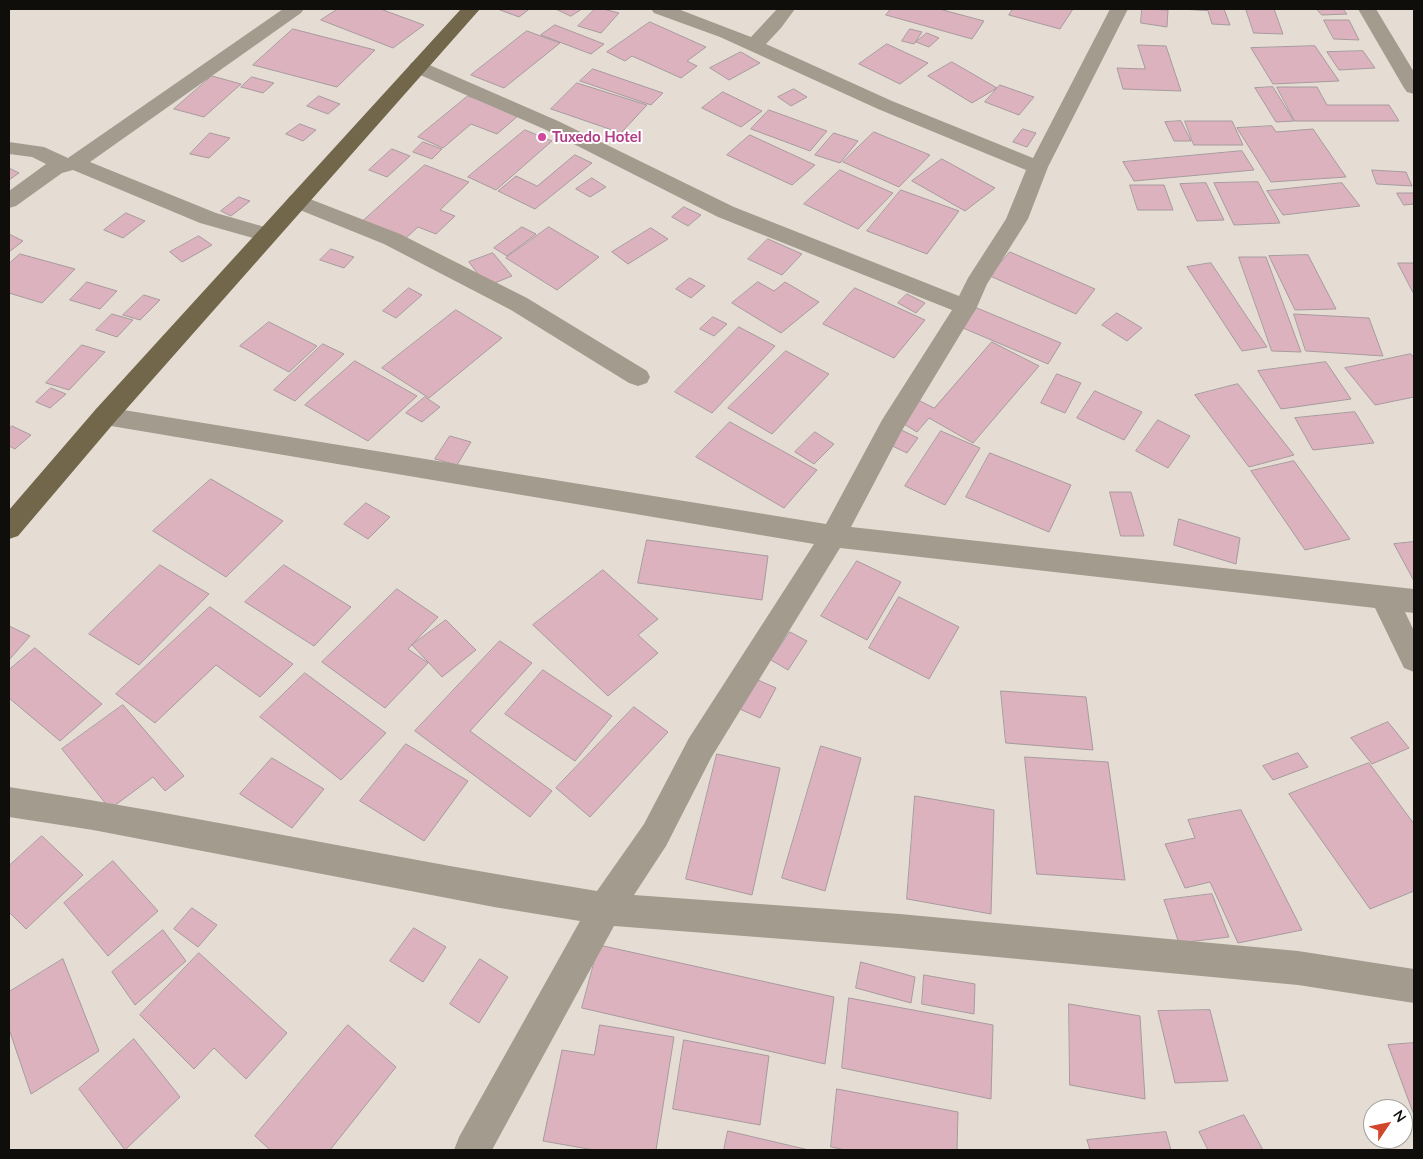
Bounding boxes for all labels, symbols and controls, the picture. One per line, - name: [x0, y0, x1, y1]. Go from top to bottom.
- place label: Tuxedo Hotel: [552, 128, 641, 146]
- marker: Tuxedo Hotel: [536, 131, 548, 143]
- north arrow: [1363, 1099, 1413, 1149]
- text: N: [1390, 1107, 1410, 1125]

